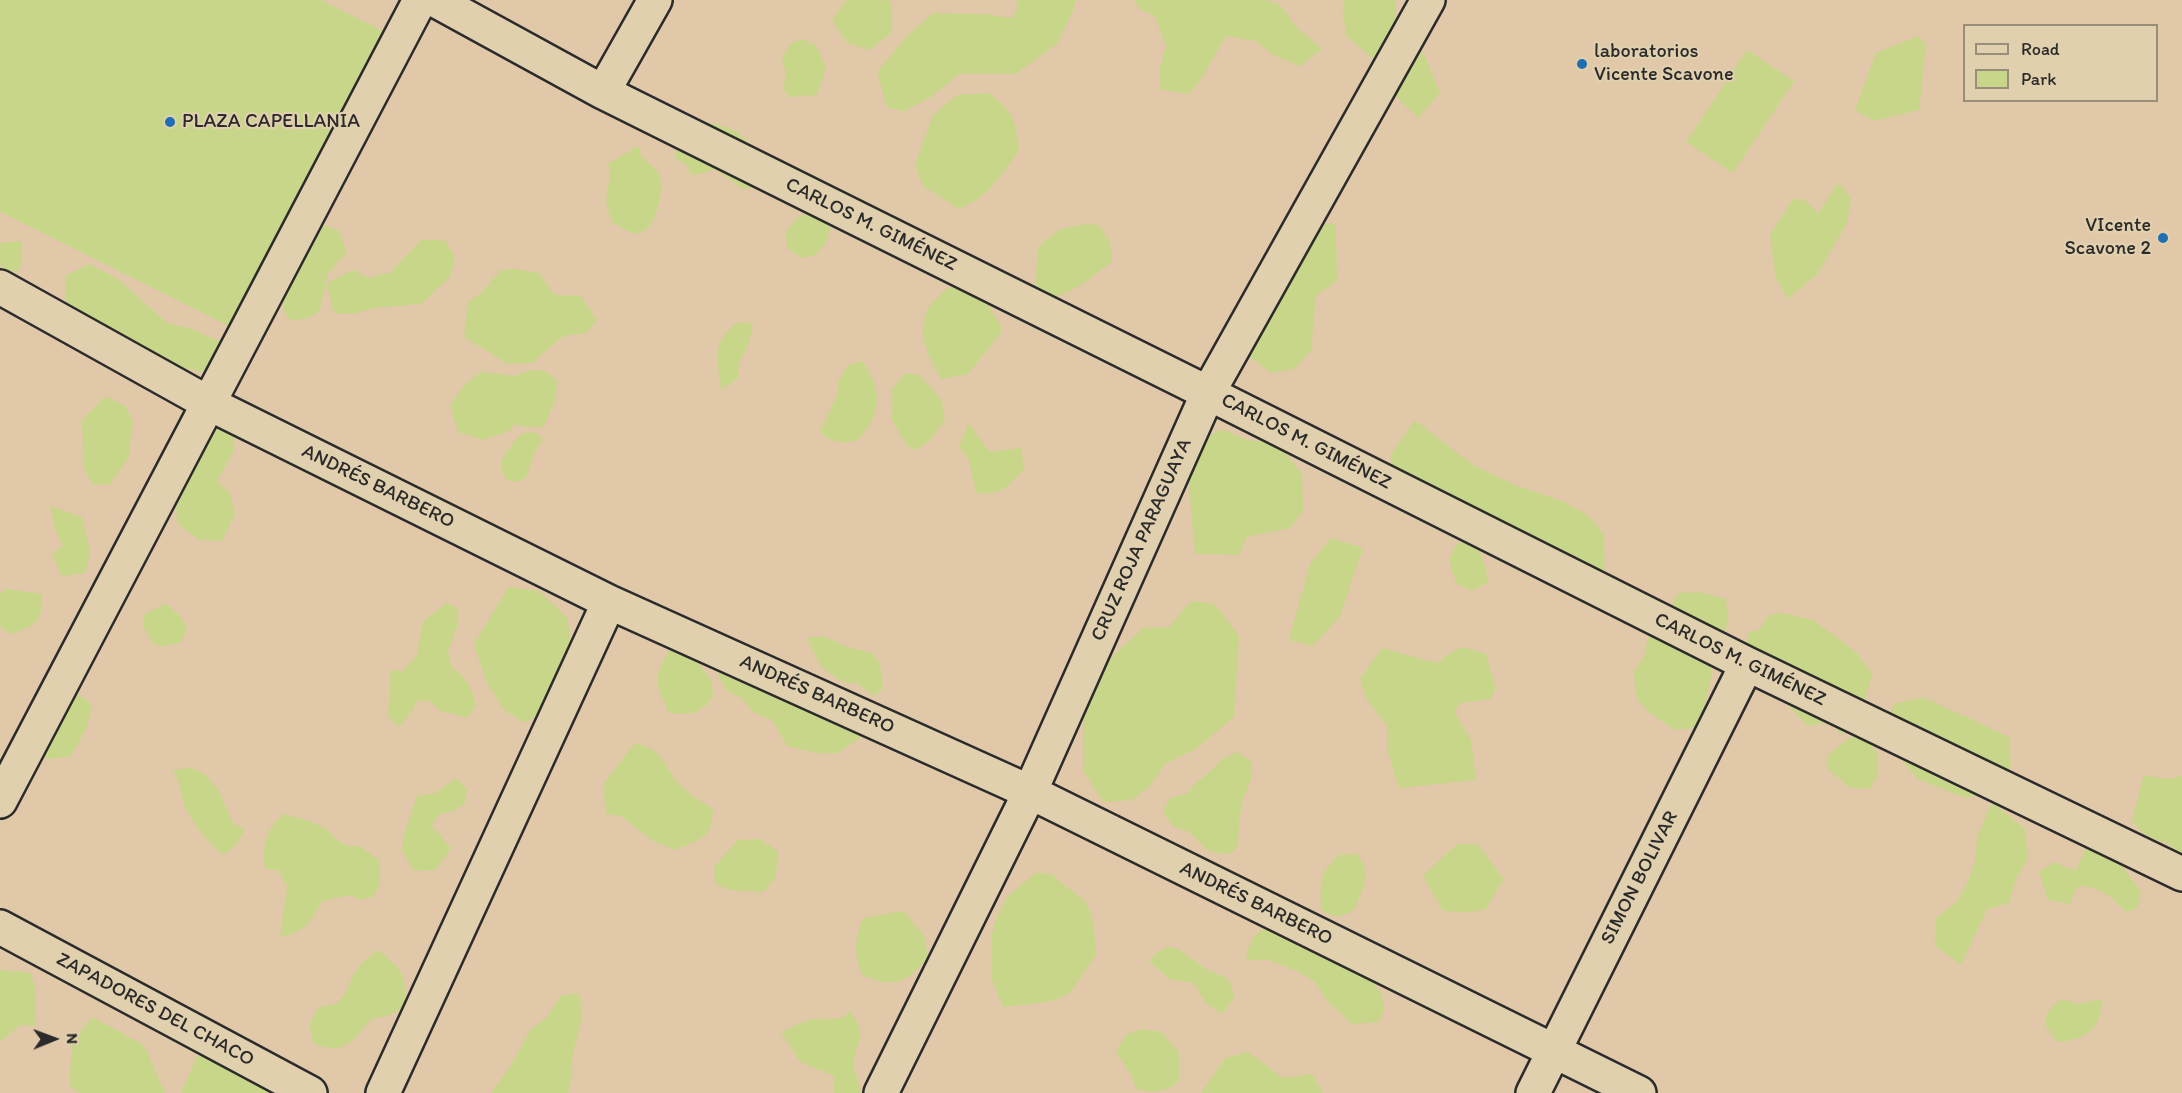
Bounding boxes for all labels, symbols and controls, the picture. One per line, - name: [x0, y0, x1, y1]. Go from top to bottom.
- legend: [1963, 24, 2158, 102]
- text: Road: [2021, 38, 2060, 60]
- place label: laboratorios Vicente Scavone: [1594, 40, 1734, 87]
- marker: laboratorios Vicente Scavone: [1575, 57, 1589, 71]
- text: Park: [2021, 68, 2056, 90]
- place label: PLAZA CAPELLANIA: [182, 110, 360, 134]
- marker: PLAZA CAPELLANIA: [163, 115, 177, 129]
- street label: CARLOS M. GIMÉNEZ: [781, 173, 961, 277]
- place label: VIcente Scavone 2: [2065, 214, 2151, 261]
- marker: VIcente Scavone 2: [2156, 231, 2170, 245]
- street label: CARLOS M. GIMÉNEZ: [1217, 389, 1395, 495]
- street label: CRUZ ROJA PARAGUAYA: [1086, 435, 1198, 645]
- street label: ANDRÉS BARBERO: [298, 440, 458, 534]
- street label: CARLOS M. GIMÉNEZ: [1650, 608, 1830, 712]
- street label: ANDRÉS BARBERO: [736, 650, 898, 740]
- street label: SIMON BOLIVAR: [1596, 807, 1684, 949]
- street label: ANDRÉS BARBERO: [1176, 857, 1336, 951]
- street label: ZAPADORES DEL CHACO: [52, 948, 258, 1072]
- north arrow: [24, 1009, 84, 1069]
- text: N: [63, 1033, 82, 1044]

